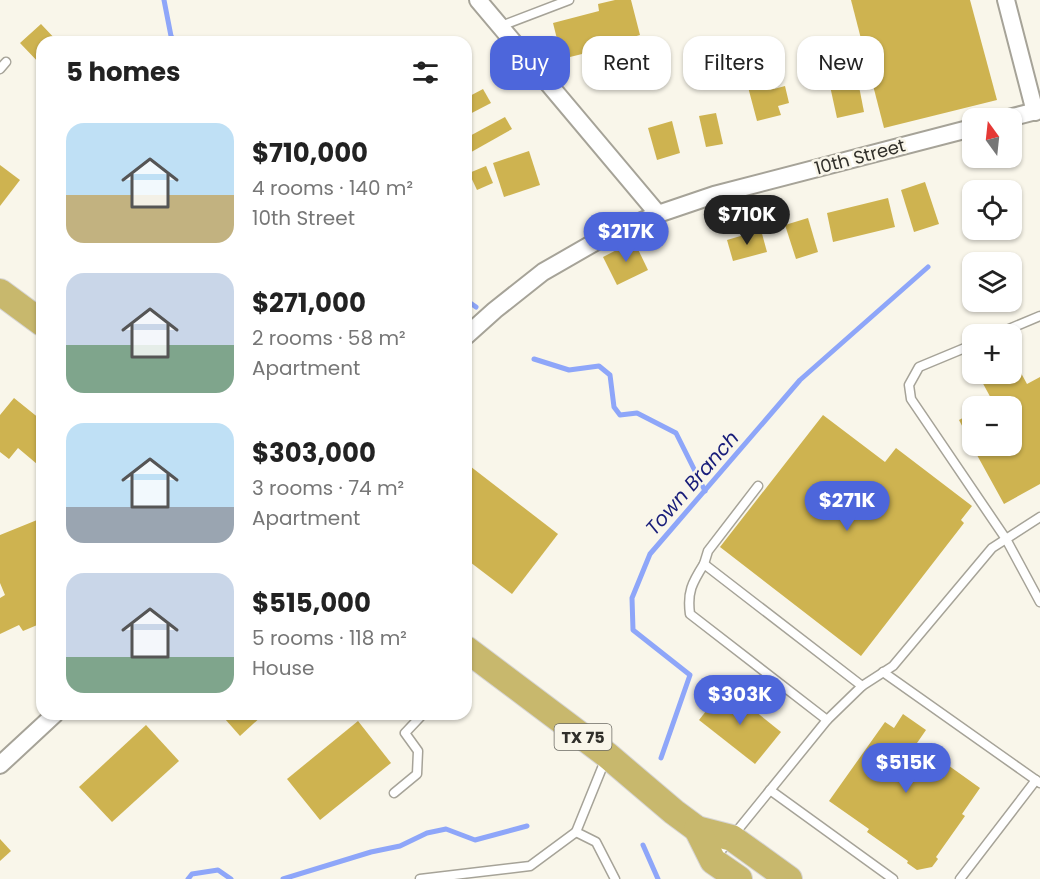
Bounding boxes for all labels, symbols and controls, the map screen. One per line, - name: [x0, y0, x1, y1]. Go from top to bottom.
- chip: Buy: [490, 36, 570, 90]
- chip: Rent: [582, 36, 671, 90]
- chip: Filters: [683, 36, 785, 90]
- chip: New: [797, 36, 884, 90]
- text: 5 homes: [66, 54, 181, 90]
- icon: filters: [409, 56, 442, 89]
- north arrow: [962, 108, 1022, 168]
- map controls: [962, 108, 1022, 456]
- street label: 10th Street: [812, 132, 908, 181]
- text: $710,000: [252, 135, 368, 171]
- icon: home: [114, 147, 186, 219]
- text: 4 rooms · 140 m²: [252, 174, 413, 202]
- button: locate: [962, 180, 1022, 240]
- pin: $710K: [705, 195, 789, 246]
- text: $710K: [718, 200, 776, 228]
- text: 10th Street: [252, 204, 355, 232]
- pin: $217K: [584, 212, 668, 263]
- text: $217K: [598, 217, 654, 245]
- button: layers: [962, 252, 1022, 312]
- text: $271,000: [252, 285, 366, 321]
- icon: home: [114, 297, 186, 369]
- text: 2 rooms · 58 m²: [252, 324, 406, 352]
- button: +: [962, 324, 1022, 384]
- text: Apartment: [252, 354, 360, 382]
- button: −: [962, 396, 1022, 456]
- water label: Town Branch: [639, 425, 745, 541]
- text: $303,000: [252, 435, 376, 471]
- icon: home: [114, 447, 186, 519]
- text: 3 rooms · 74 m²: [252, 474, 404, 502]
- pin: $271K: [805, 481, 889, 532]
- text: $271K: [819, 486, 875, 514]
- text: Apartment: [252, 504, 360, 532]
- text: $515,000: [252, 585, 371, 621]
- icon: home: [114, 597, 186, 669]
- text: 5 rooms · 118 m²: [252, 624, 407, 652]
- text: House: [252, 654, 314, 682]
- pin: $303K: [698, 675, 782, 726]
- text: $303K: [708, 680, 772, 708]
- road number: TX 75: [554, 724, 612, 750]
- pin: $515K: [864, 743, 948, 794]
- text: $515K: [876, 748, 936, 776]

